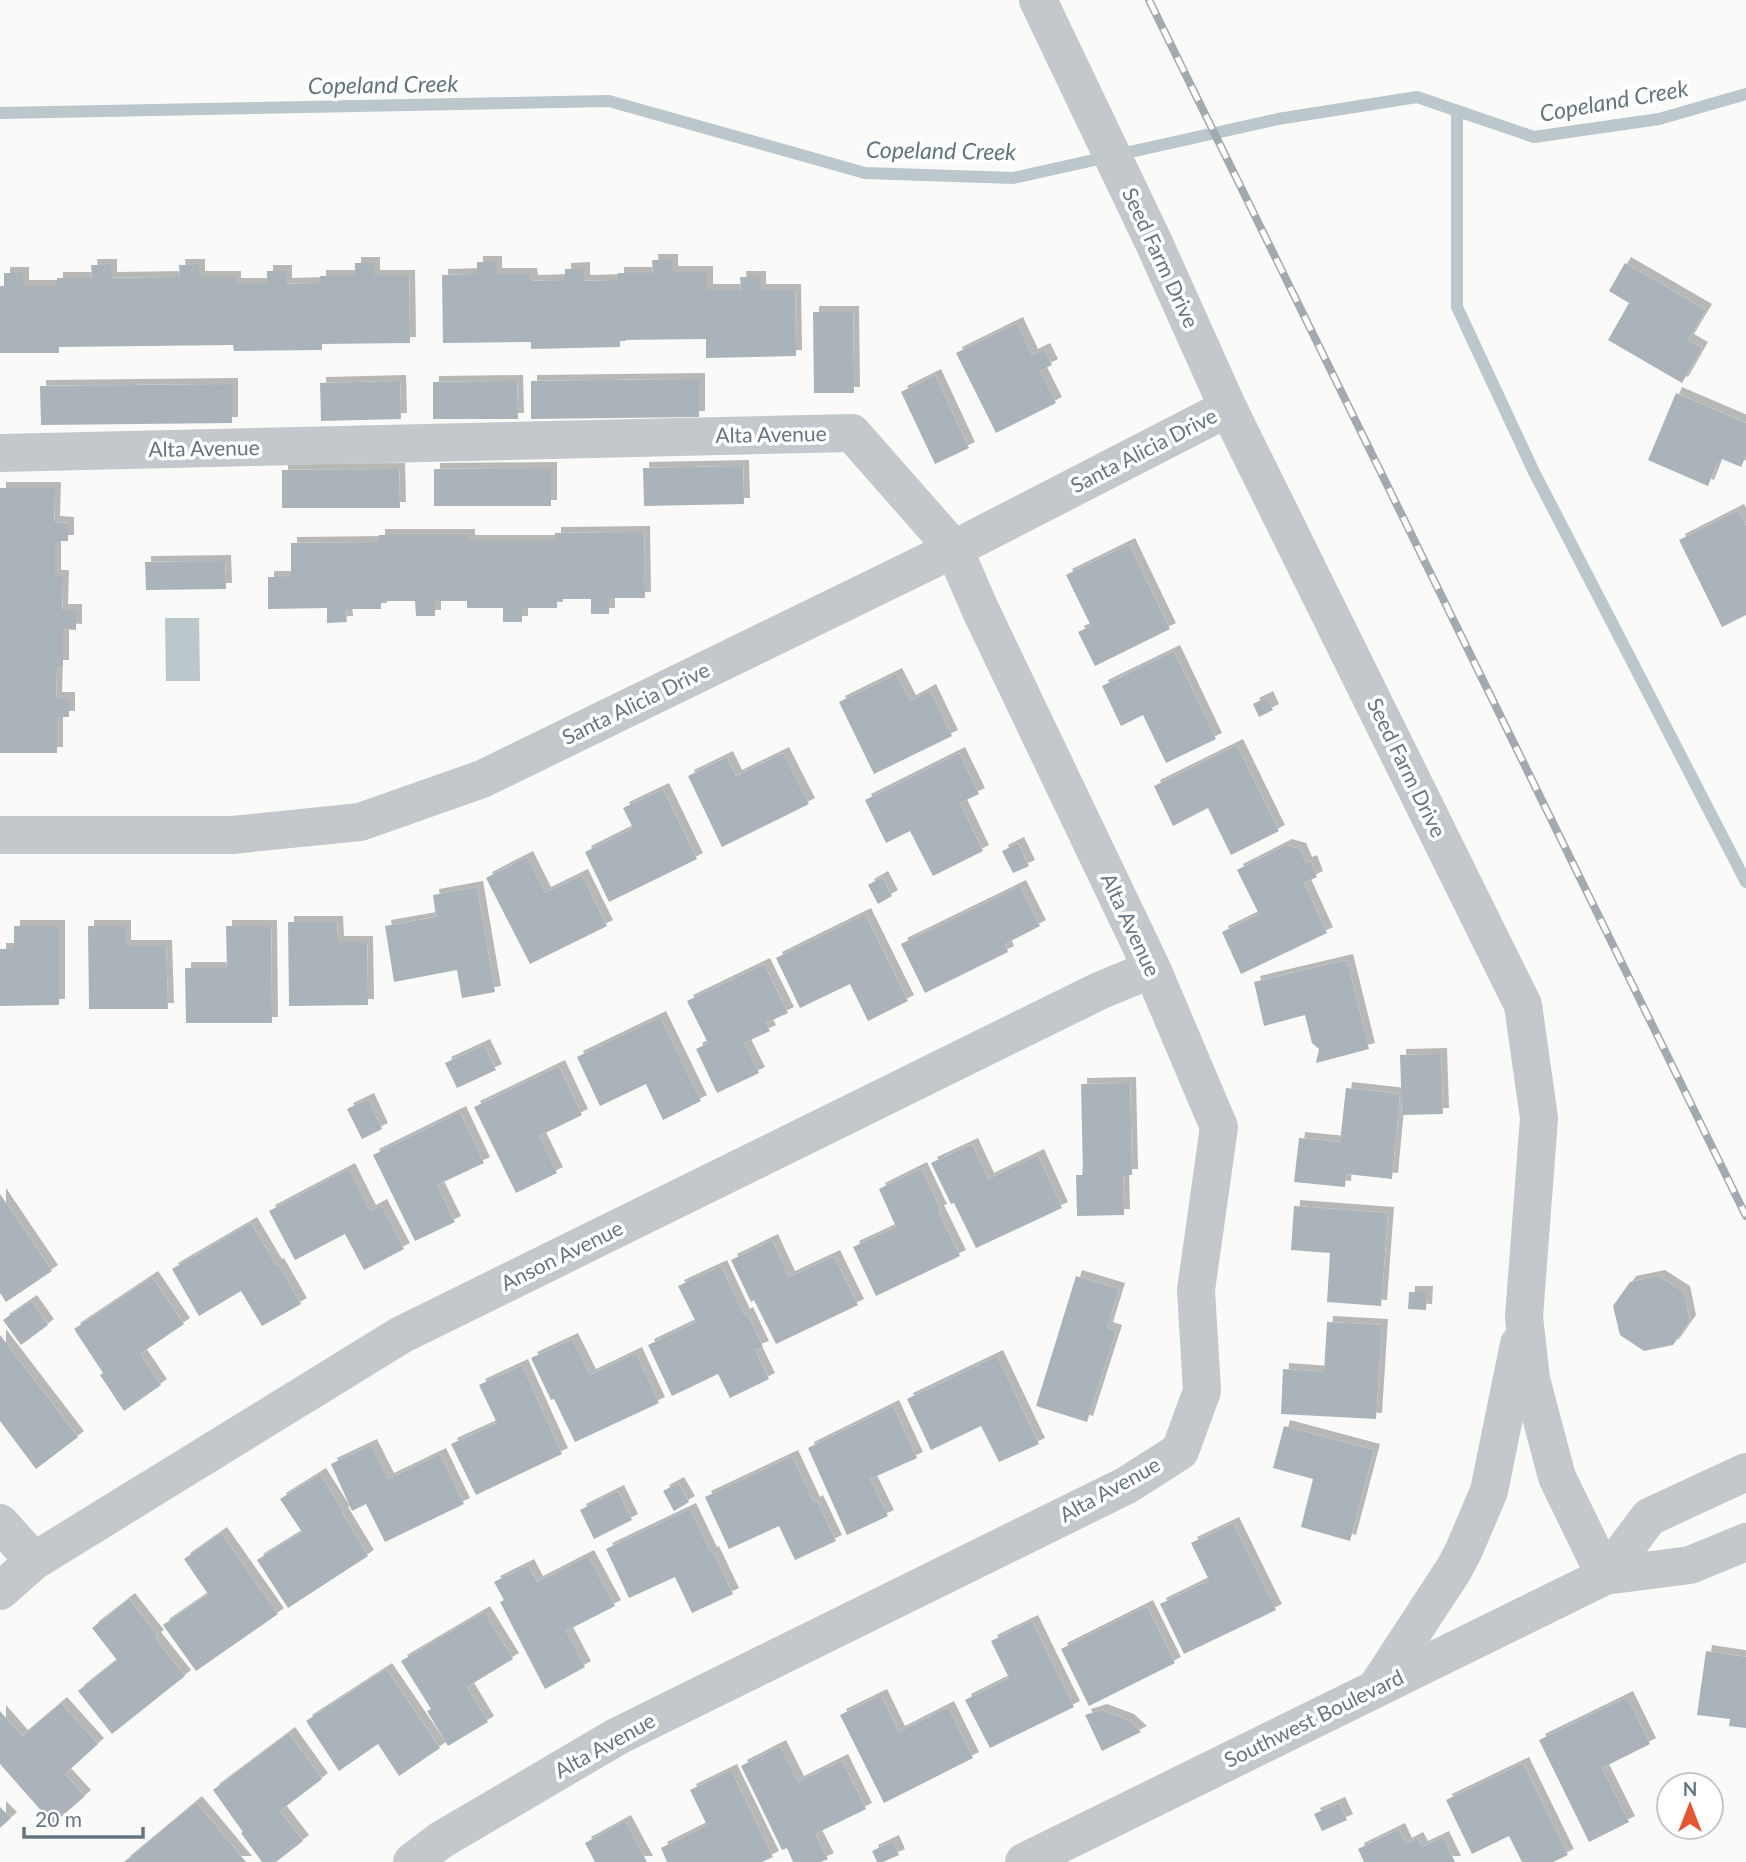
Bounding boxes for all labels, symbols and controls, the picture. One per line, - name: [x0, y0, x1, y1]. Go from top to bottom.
- water label: Copeland Creek: [308, 69, 459, 99]
- water label: Copeland Creek: [1537, 73, 1691, 127]
- water label: Copeland Creek: [866, 135, 1017, 165]
- street label: Seed Farm Drive: [1118, 183, 1205, 331]
- street label: Santa Alicia Drive: [1066, 402, 1221, 497]
- street label: Alta Avenue: [715, 420, 827, 447]
- street label: Alta Avenue: [148, 434, 260, 461]
- street label: Santa Alicia Drive: [558, 656, 713, 749]
- street label: Seed Farm Drive: [1363, 694, 1452, 841]
- street label: Alta Avenue: [1097, 869, 1166, 980]
- street label: Anson Avenue: [496, 1214, 627, 1295]
- street label: Alta Avenue: [1055, 1451, 1164, 1527]
- street label: Southwest Boulevard: [1220, 1663, 1407, 1772]
- street label: Alta Avenue: [550, 1707, 659, 1783]
- north arrow: [1655, 1771, 1725, 1841]
- text: N: [1683, 1777, 1697, 1800]
- scale bar: [24, 1796, 144, 1840]
- text: 20 m: [35, 1806, 82, 1831]

